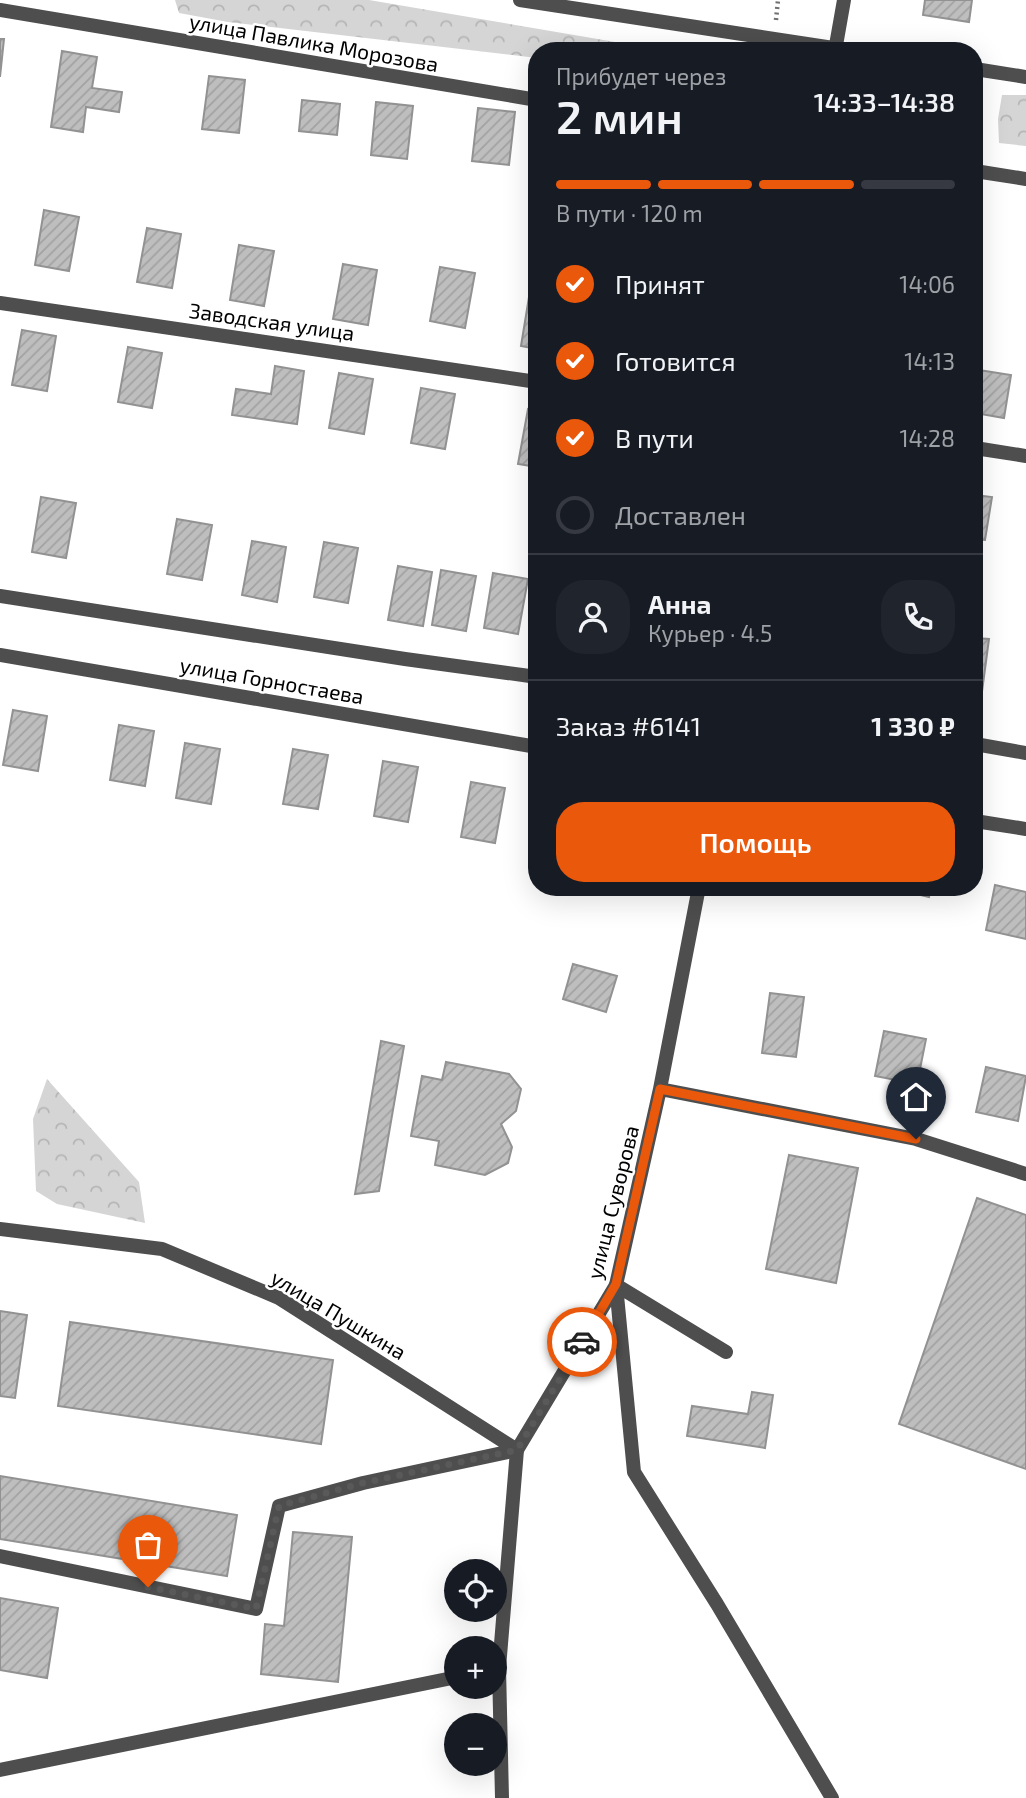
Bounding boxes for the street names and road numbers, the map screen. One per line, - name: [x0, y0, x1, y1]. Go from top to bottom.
- street label: улица Павлика Морозова: [187, 8, 440, 77]
- street label: Заводская улица: [188, 297, 356, 346]
- street label: улица Горностаева: [178, 652, 366, 709]
- street label: улица Суворова: [581, 1123, 644, 1282]
- street label: улица Пушкина: [267, 1264, 411, 1365]

